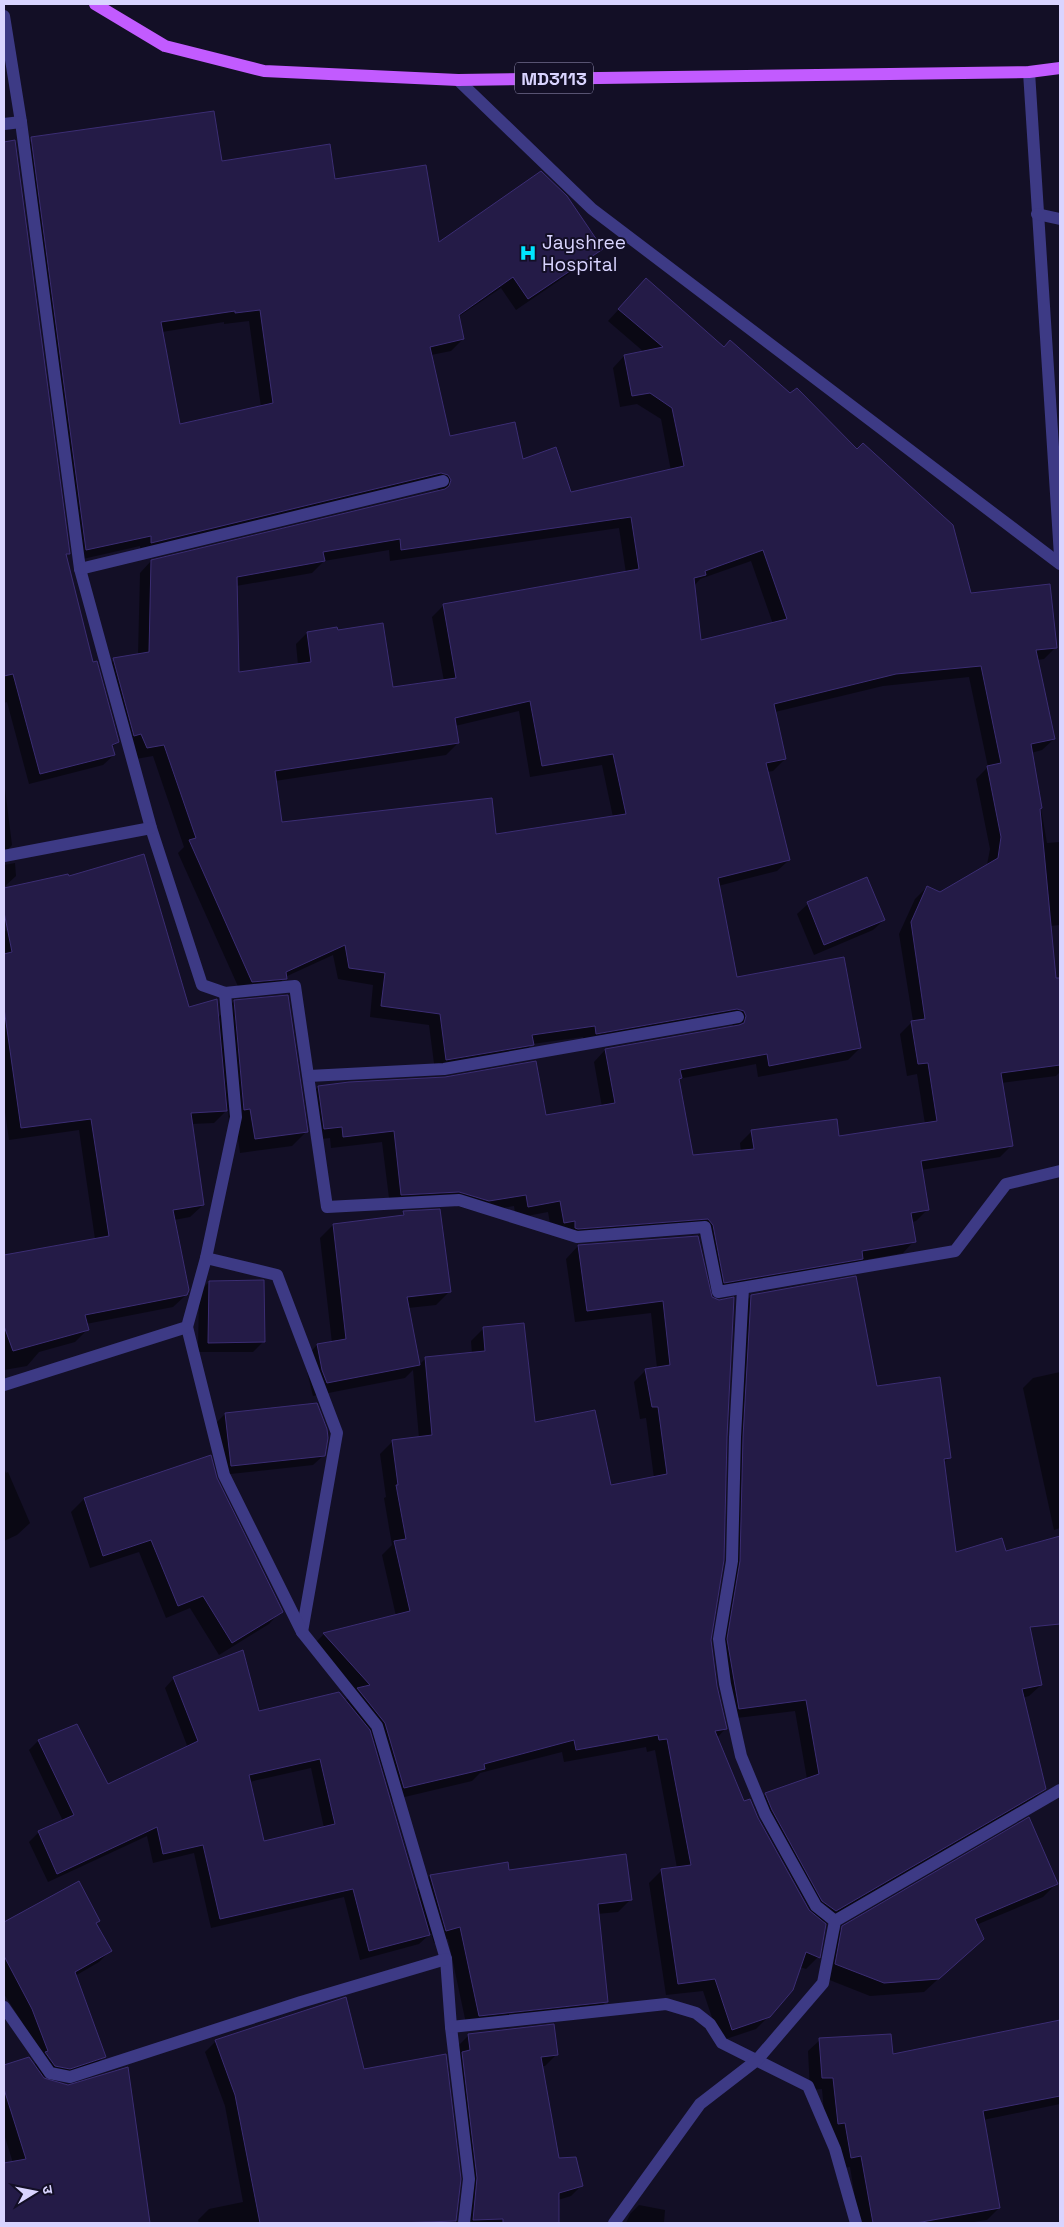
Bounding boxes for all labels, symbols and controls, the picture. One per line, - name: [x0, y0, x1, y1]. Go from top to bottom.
- road number: MD3113: [515, 62, 593, 94]
- place label: Jayshree Hospital: [542, 230, 626, 277]
- hospital icon: Jayshree Hospital: [518, 243, 538, 263]
- north arrow: [10, 2167, 60, 2217]
- text: उ: [38, 2184, 58, 2196]

